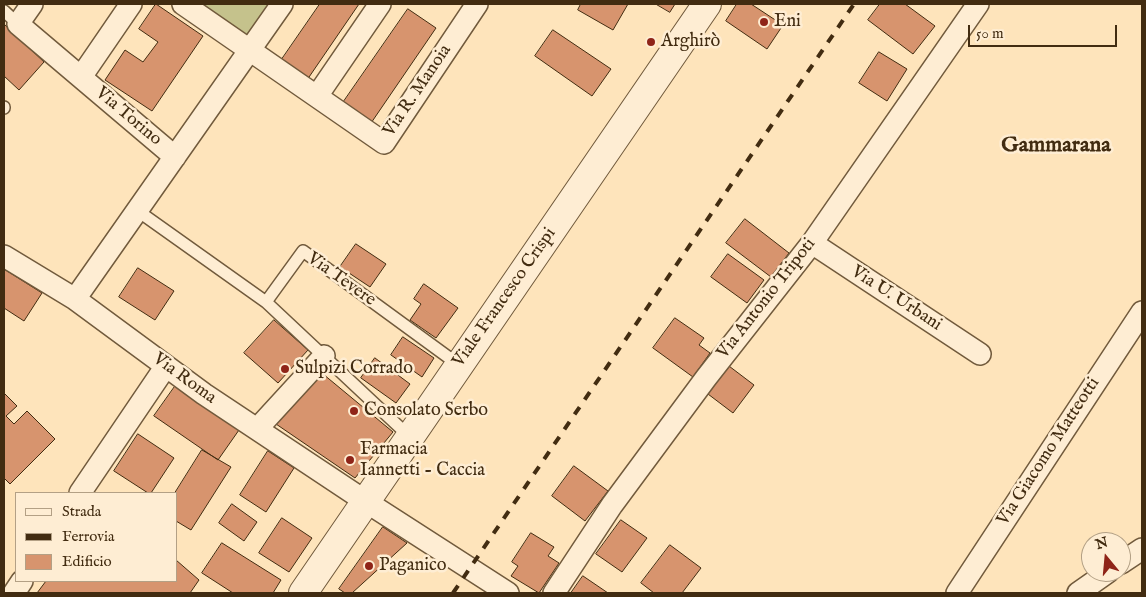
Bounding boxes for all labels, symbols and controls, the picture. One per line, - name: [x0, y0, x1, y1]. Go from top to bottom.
- place label: Eni: [774, 11, 801, 33]
- scale bar: [971, 15, 1120, 47]
- marker: Eni: [758, 16, 770, 28]
- text: 50 m: [976, 24, 1004, 43]
- place label: Arghirò: [661, 31, 720, 53]
- marker: Arghirò: [645, 36, 657, 48]
- street label: Via R. Manoia: [379, 41, 457, 141]
- street label: Via Torino: [90, 83, 166, 151]
- district label: Gammarana: [1001, 133, 1111, 159]
- street label: Viale Francesco Crispi: [449, 224, 561, 372]
- street label: Via Antonio Tripoti: [713, 234, 821, 364]
- street label: Via Tevere: [302, 248, 380, 312]
- street label: Via U. Urbani: [847, 262, 945, 336]
- street label: Via Roma: [148, 349, 220, 409]
- place label: Sulpizi Corrado: [295, 358, 413, 380]
- marker: Sulpizi Corrado: [279, 363, 291, 375]
- street label: Via Giacomo Matteotti: [993, 374, 1105, 530]
- place label: Consolato Serbo: [364, 400, 488, 422]
- marker: Consolato Serbo: [348, 405, 360, 417]
- place label: Farmacia Iannetti - Caccia: [360, 439, 485, 482]
- marker: Farmacia Iannetti - Caccia: [344, 454, 356, 466]
- legend: [15, 492, 178, 582]
- text: Strada: [62, 502, 101, 521]
- text: Ferrovia: [62, 527, 114, 546]
- north arrow: [1081, 532, 1131, 582]
- text: N: [1093, 533, 1110, 554]
- text: Edificio: [62, 552, 112, 571]
- place label: Paganico: [379, 555, 446, 577]
- marker: Paganico: [363, 560, 375, 572]

